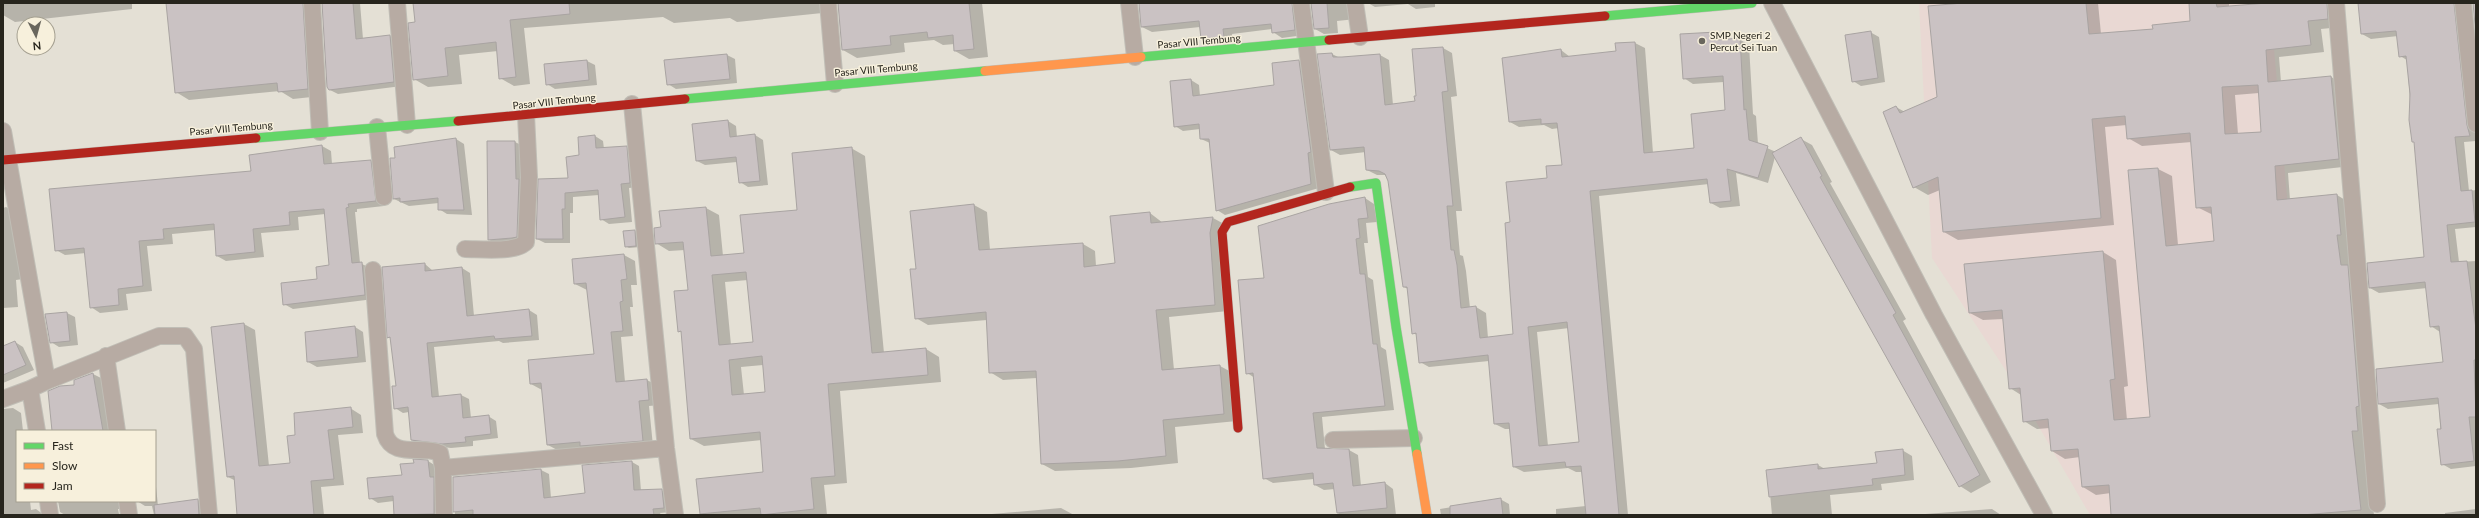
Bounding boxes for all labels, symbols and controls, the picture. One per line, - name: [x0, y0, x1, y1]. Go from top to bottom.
- north arrow: [16, 16, 56, 56]
- place label: SMP Negeri 2 Percut Sei Tuan: [1710, 29, 1777, 53]
- street label: Pasar VIII Tembung: [1157, 31, 1241, 51]
- marker: SMP Negeri 2 Percut Sei Tuan: [1697, 36, 1707, 46]
- text: N: [32, 40, 42, 53]
- street label: Pasar VIII Tembung: [834, 59, 918, 79]
- street label: Pasar VIII Tembung: [512, 91, 596, 111]
- street label: Pasar VIII Tembung: [189, 118, 273, 138]
- legend: [16, 430, 156, 502]
- text: Fast: [52, 438, 74, 453]
- text: Slow: [52, 458, 78, 473]
- text: Jam: [52, 478, 73, 493]

